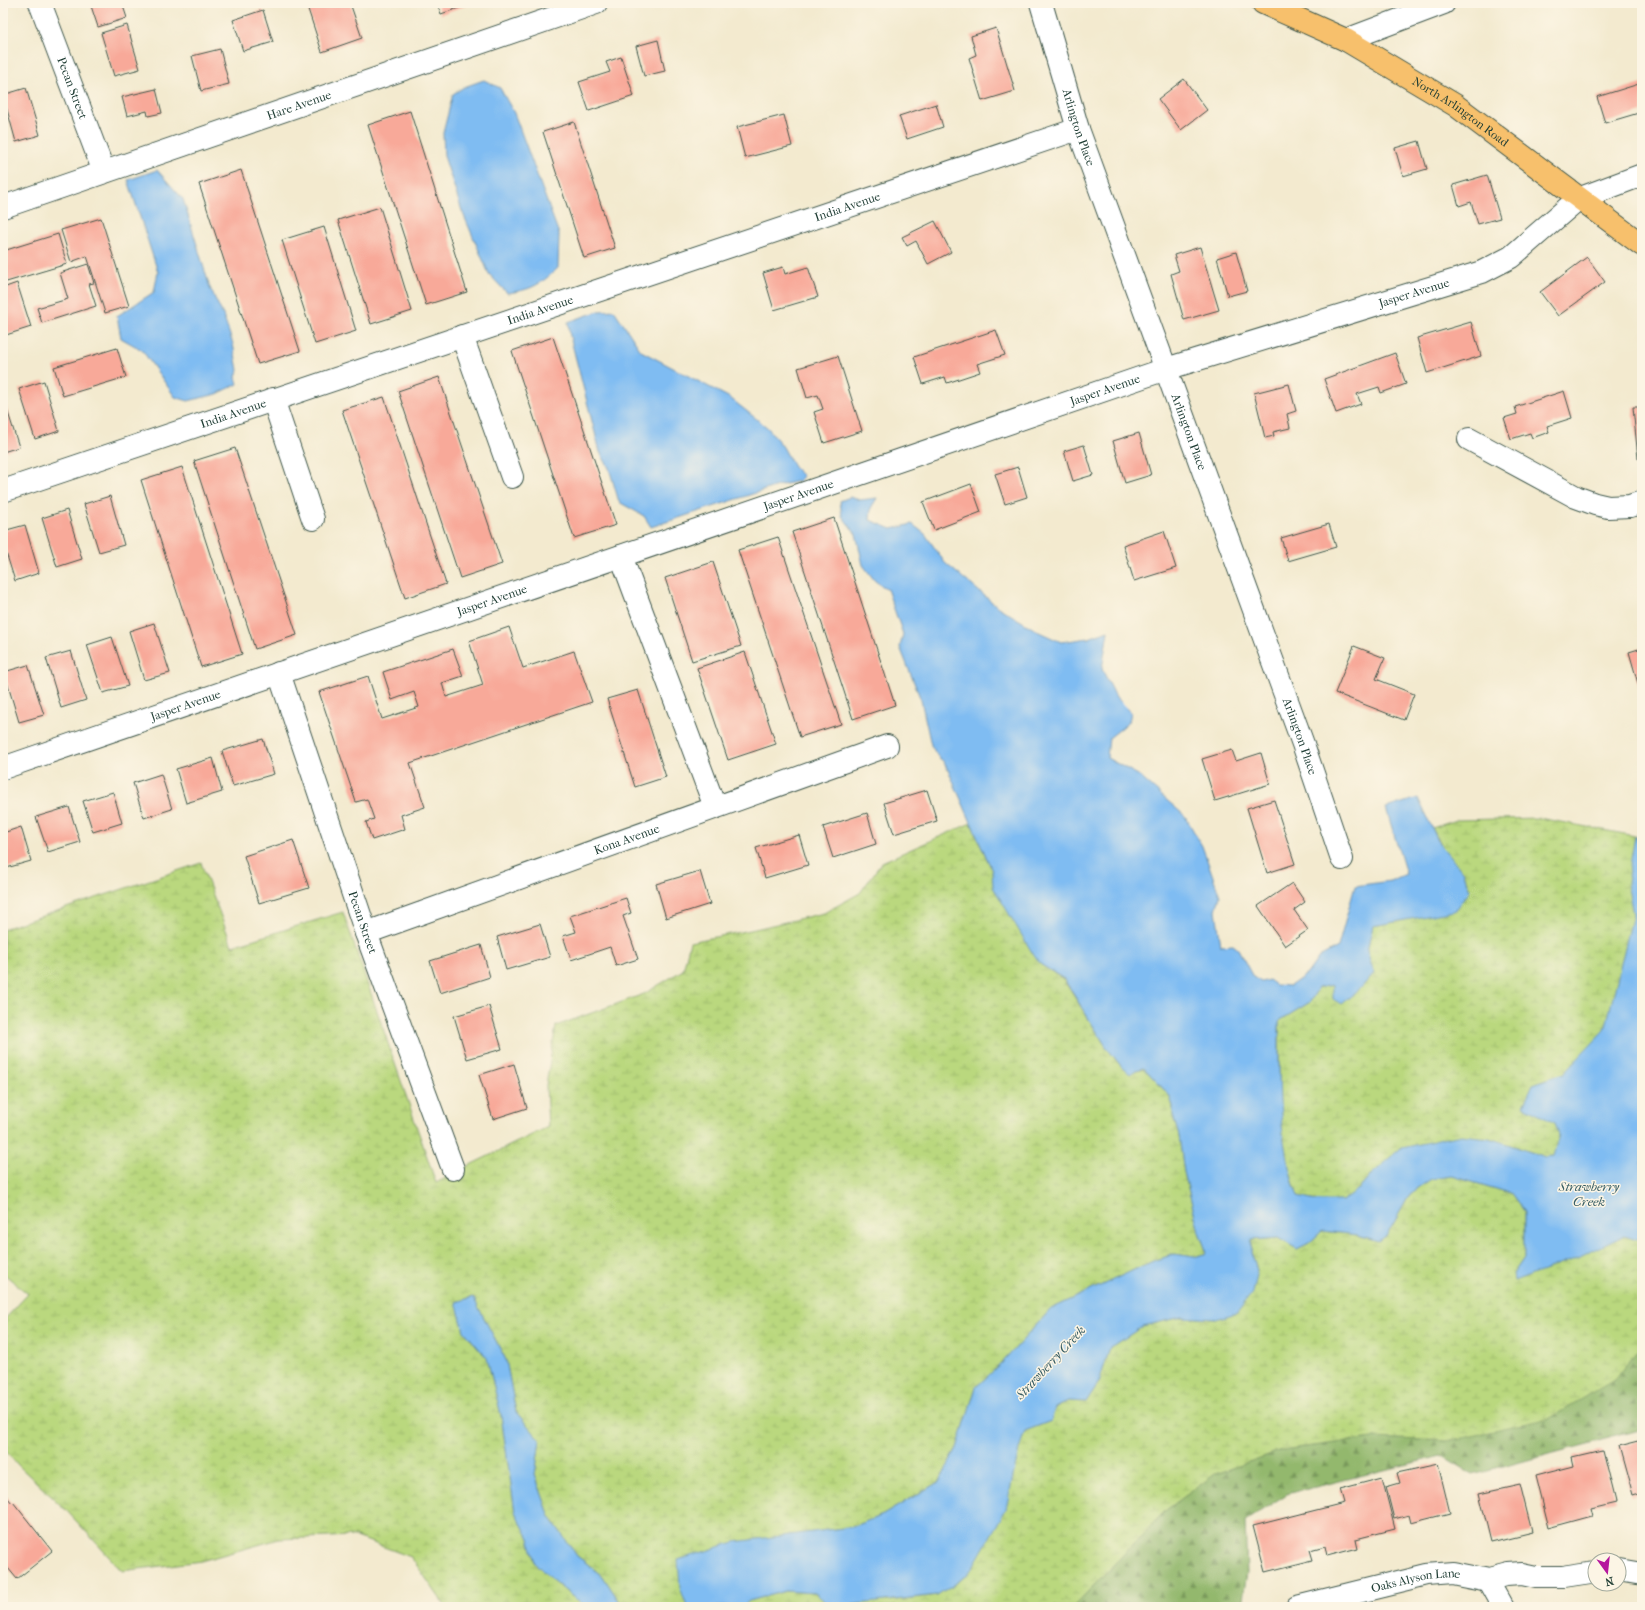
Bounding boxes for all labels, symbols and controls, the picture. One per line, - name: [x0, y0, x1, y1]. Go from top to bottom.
- street label: Pecan Street: [54, 55, 91, 122]
- street label: North Arlington Road: [1410, 74, 1512, 150]
- street label: Arlington Place: [1059, 86, 1098, 168]
- street label: Hare Avenue: [265, 88, 333, 123]
- street label: India Avenue: [813, 189, 882, 224]
- street label: Jasper Avenue: [1376, 275, 1451, 311]
- street label: India Avenue: [506, 292, 575, 328]
- street label: Jasper Avenue: [1067, 371, 1142, 409]
- street label: Arlington Place: [1168, 391, 1209, 472]
- street label: India Avenue: [199, 396, 268, 431]
- street label: Jasper Avenue: [761, 477, 835, 514]
- street label: Jasper Avenue: [454, 582, 529, 619]
- street label: Jasper Avenue: [148, 687, 222, 724]
- street label: Arlington Place: [1279, 695, 1320, 777]
- street label: Kona Avenue: [592, 821, 661, 858]
- street label: Pecan Street: [345, 889, 380, 956]
- water label: Strawberry Creek: [1558, 1179, 1620, 1209]
- water label: Strawberry Creek: [1012, 1322, 1088, 1403]
- north arrow: [1587, 1552, 1627, 1592]
- street label: Oaks Alyson Lane: [1370, 1566, 1462, 1596]
- text: N: [1603, 1574, 1615, 1589]

